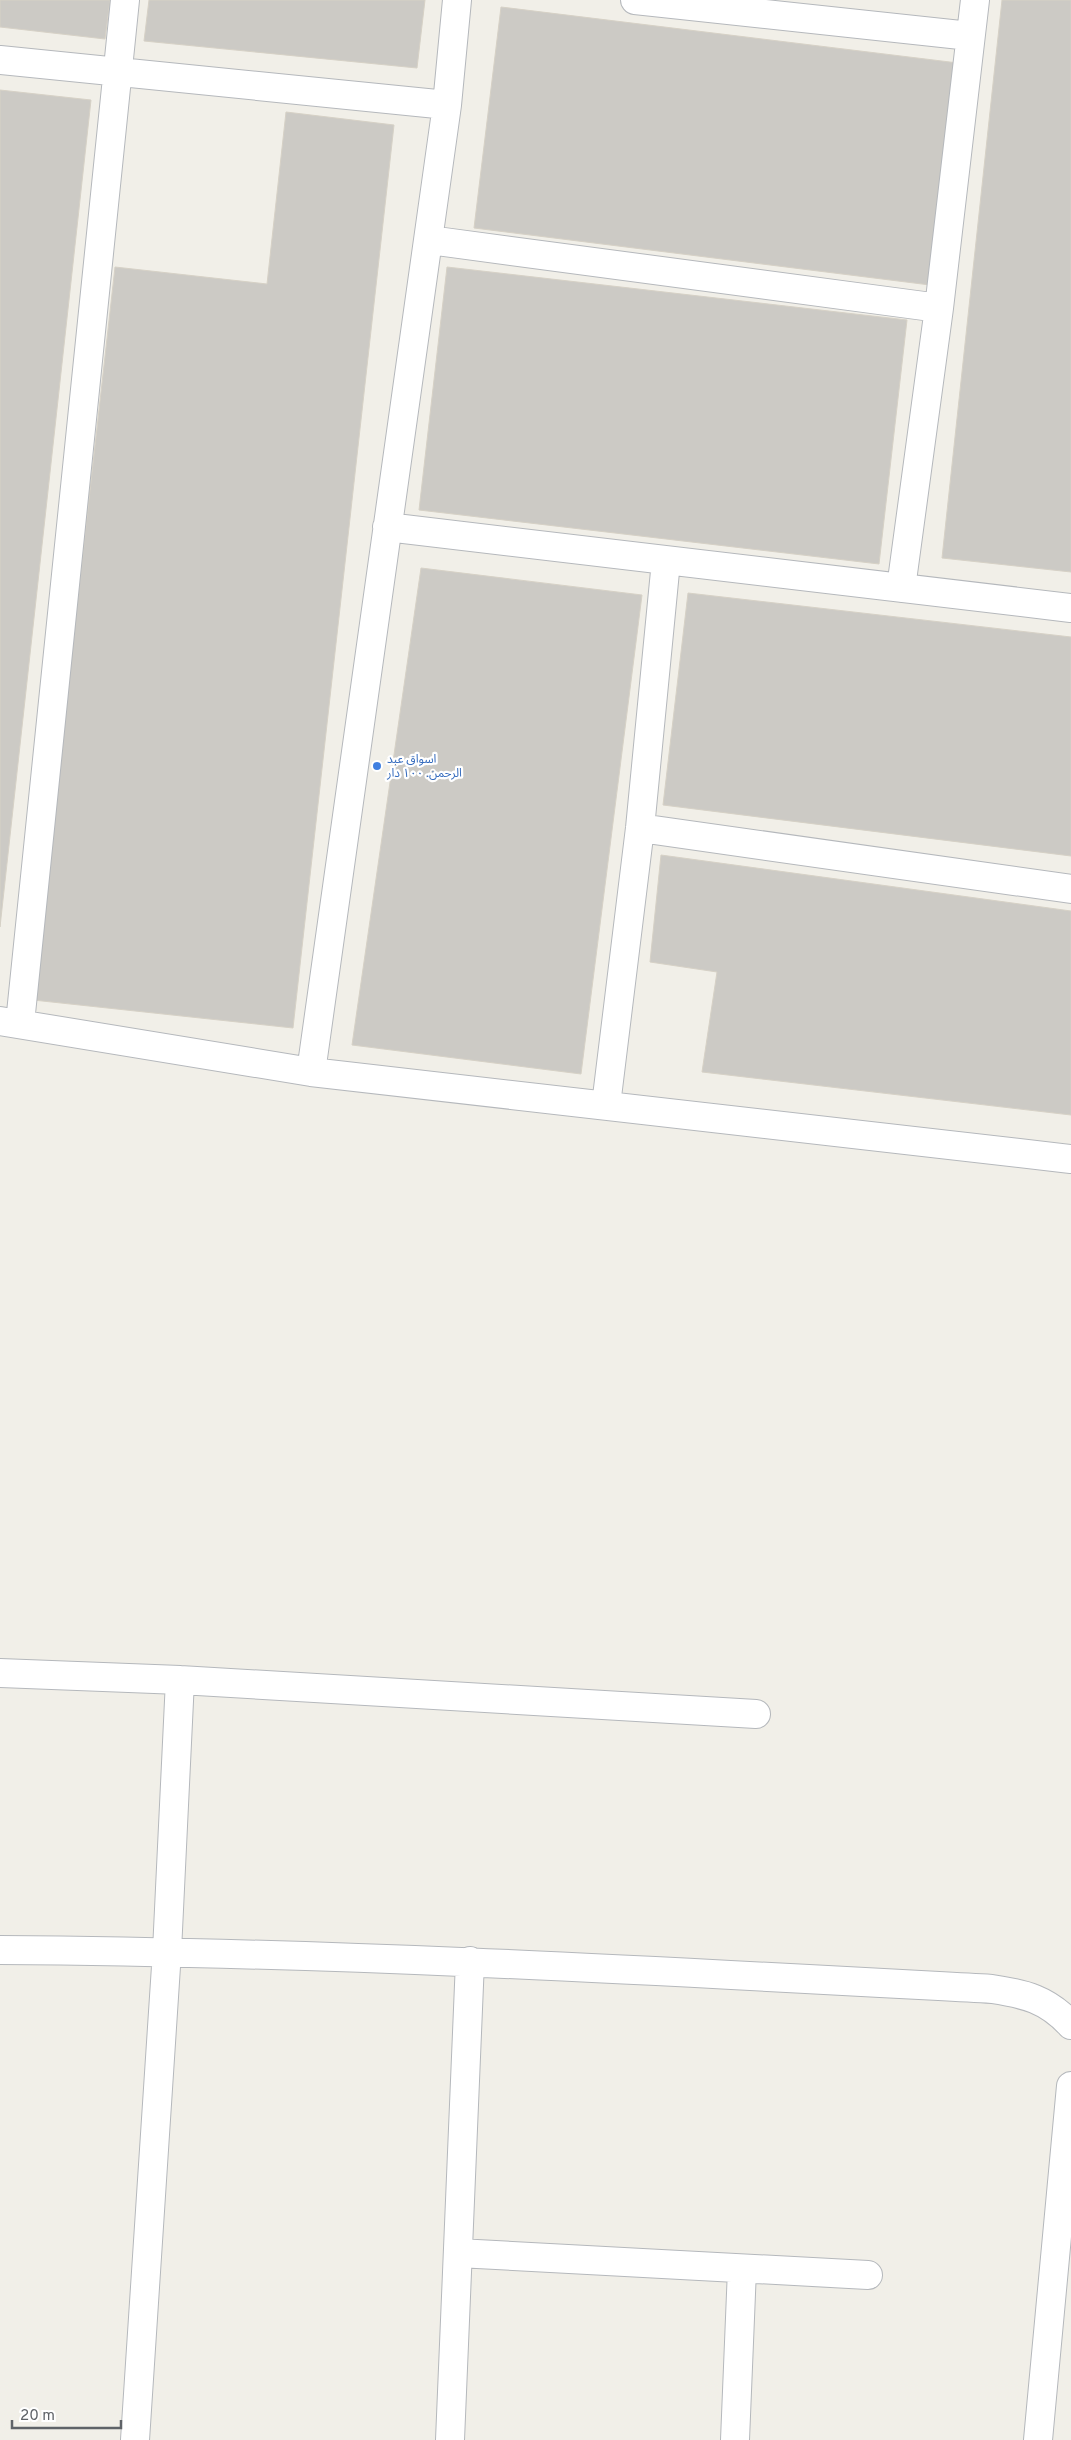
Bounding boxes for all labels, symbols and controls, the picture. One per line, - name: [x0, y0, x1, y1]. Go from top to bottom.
- place label: اسواق عبد الرحمن. ١٠٠ دار: [386, 752, 462, 782]
- marker: اسواق عبد الرحمن. ١٠٠ دار: [371, 760, 383, 772]
- scale bar: [12, 2398, 121, 2430]
- text: 20 m: [20, 2407, 55, 2426]

